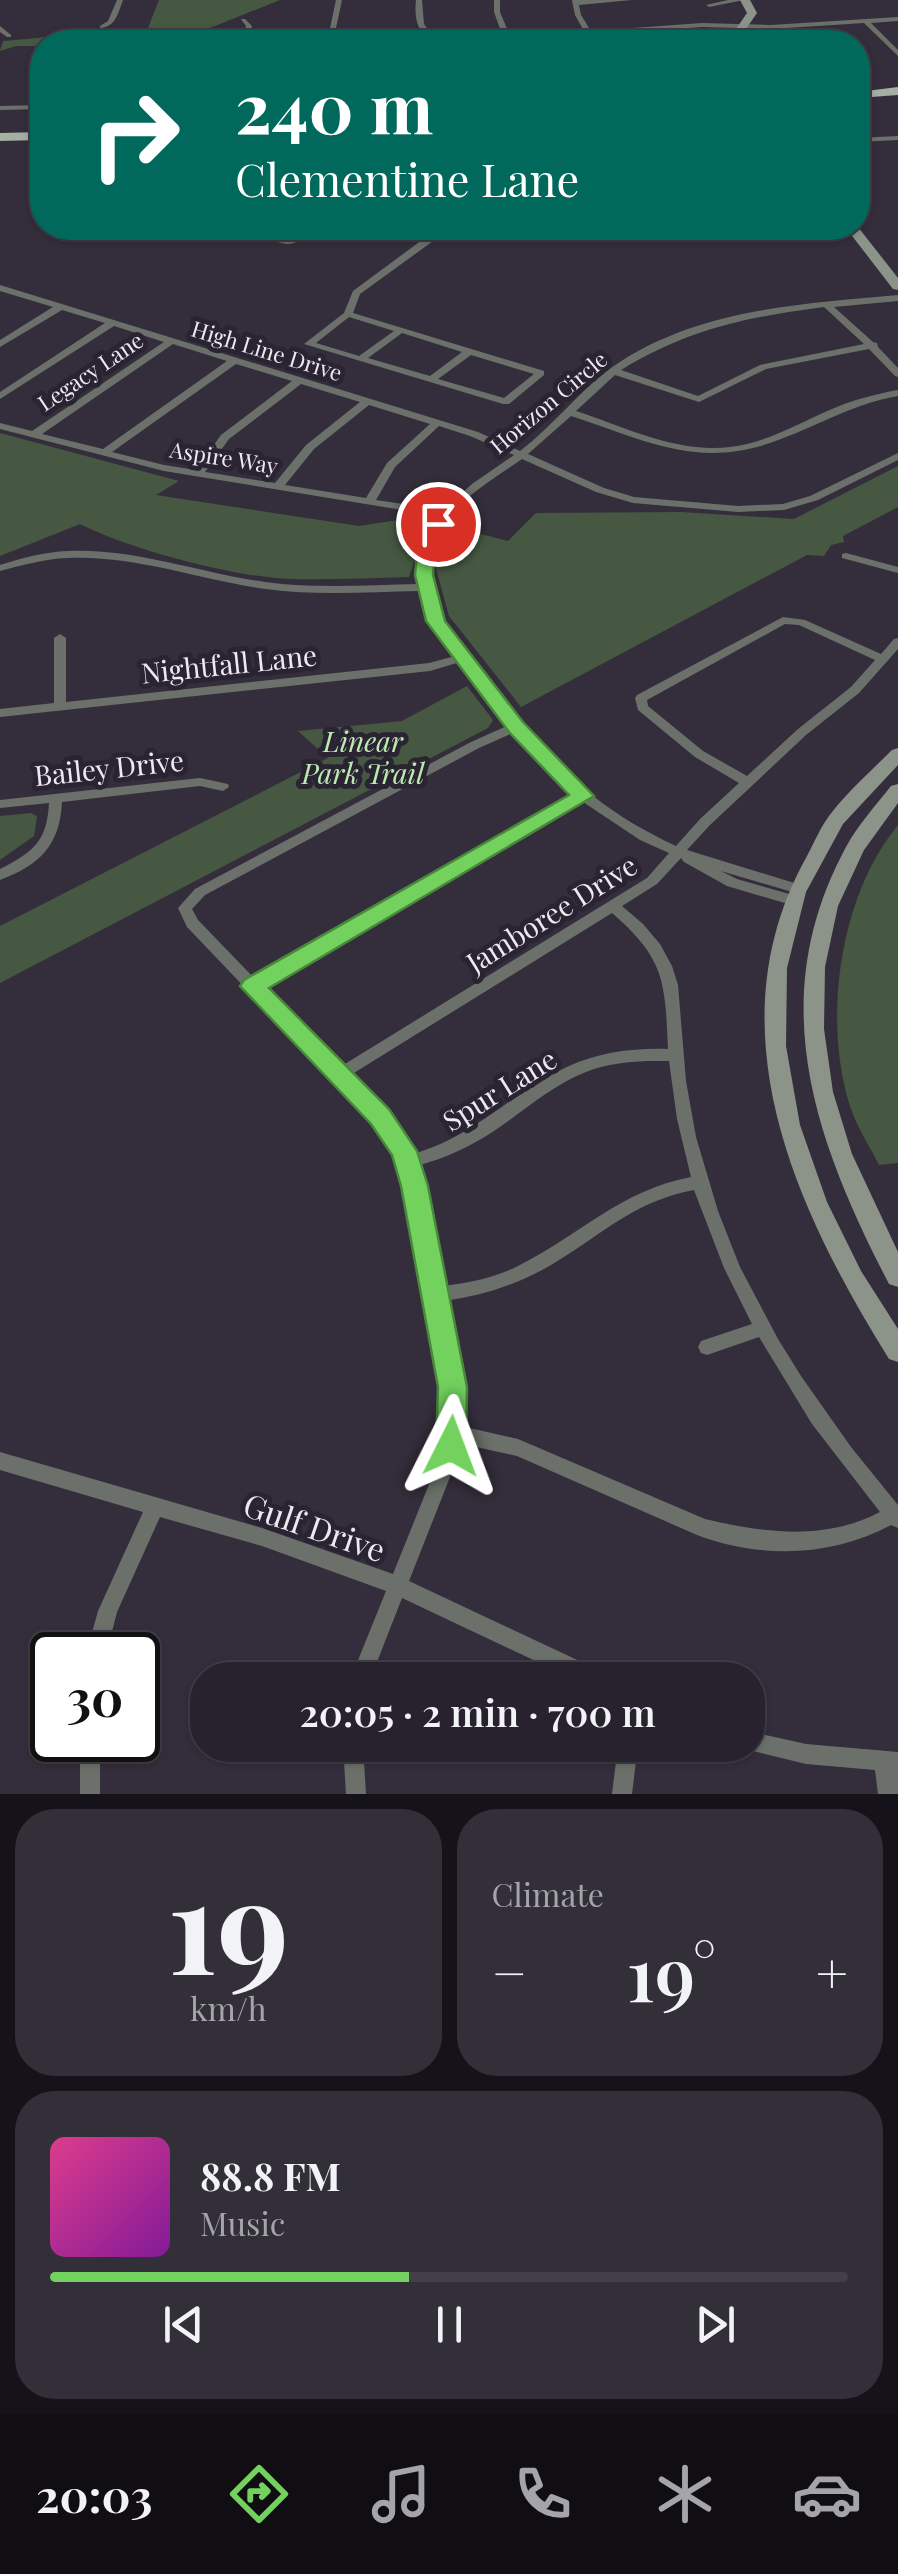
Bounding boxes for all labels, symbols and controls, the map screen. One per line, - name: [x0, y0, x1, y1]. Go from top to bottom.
- text: 240 m: [235, 58, 433, 152]
- icon: right: [70, 70, 200, 200]
- text: Clementine Lane: [235, 148, 579, 208]
- street label: High Line Drive: [188, 313, 346, 387]
- street label: Legacy Lane: [31, 325, 149, 417]
- street label: Horizon Circle: [483, 344, 613, 460]
- street label: Aspire Way: [167, 434, 280, 480]
- pin: [396, 482, 481, 567]
- icon: arrive: [411, 497, 466, 552]
- street label: Nightfall Lane: [139, 635, 319, 691]
- park label: Linear Park Trail: [301, 722, 426, 791]
- street label: Bailey Drive: [32, 741, 186, 793]
- street label: Jamboree Drive: [458, 846, 643, 981]
- street label: Spur Lane: [435, 1039, 563, 1139]
- position arrow: [399, 1394, 503, 1498]
- street label: Gulf Drive: [238, 1482, 392, 1570]
- speed limit sign: 30: [30, 1632, 160, 1762]
- text: 20:05 · 2 min · 700 m: [299, 1686, 656, 1737]
- text: 19: [167, 1834, 289, 2008]
- text: Climate: [492, 1872, 604, 1915]
- text: 19°: [626, 1921, 716, 2021]
- text: −: [492, 1934, 527, 2008]
- text: +: [816, 1934, 848, 2008]
- text: km/h: [190, 1986, 267, 2029]
- text: 88.8 FM: [200, 2150, 341, 2201]
- text: Music: [200, 2201, 285, 2244]
- icon: previous: [156, 2297, 211, 2352]
- icon: pause: [422, 2297, 477, 2352]
- icon: next: [688, 2297, 743, 2352]
- icon: directions: [224, 2459, 294, 2529]
- icon: music: [366, 2459, 436, 2529]
- icon: phone: [508, 2459, 578, 2529]
- icon: climate: [650, 2459, 720, 2529]
- icon: car: [792, 2459, 862, 2529]
- text: 20:03: [36, 2464, 153, 2524]

